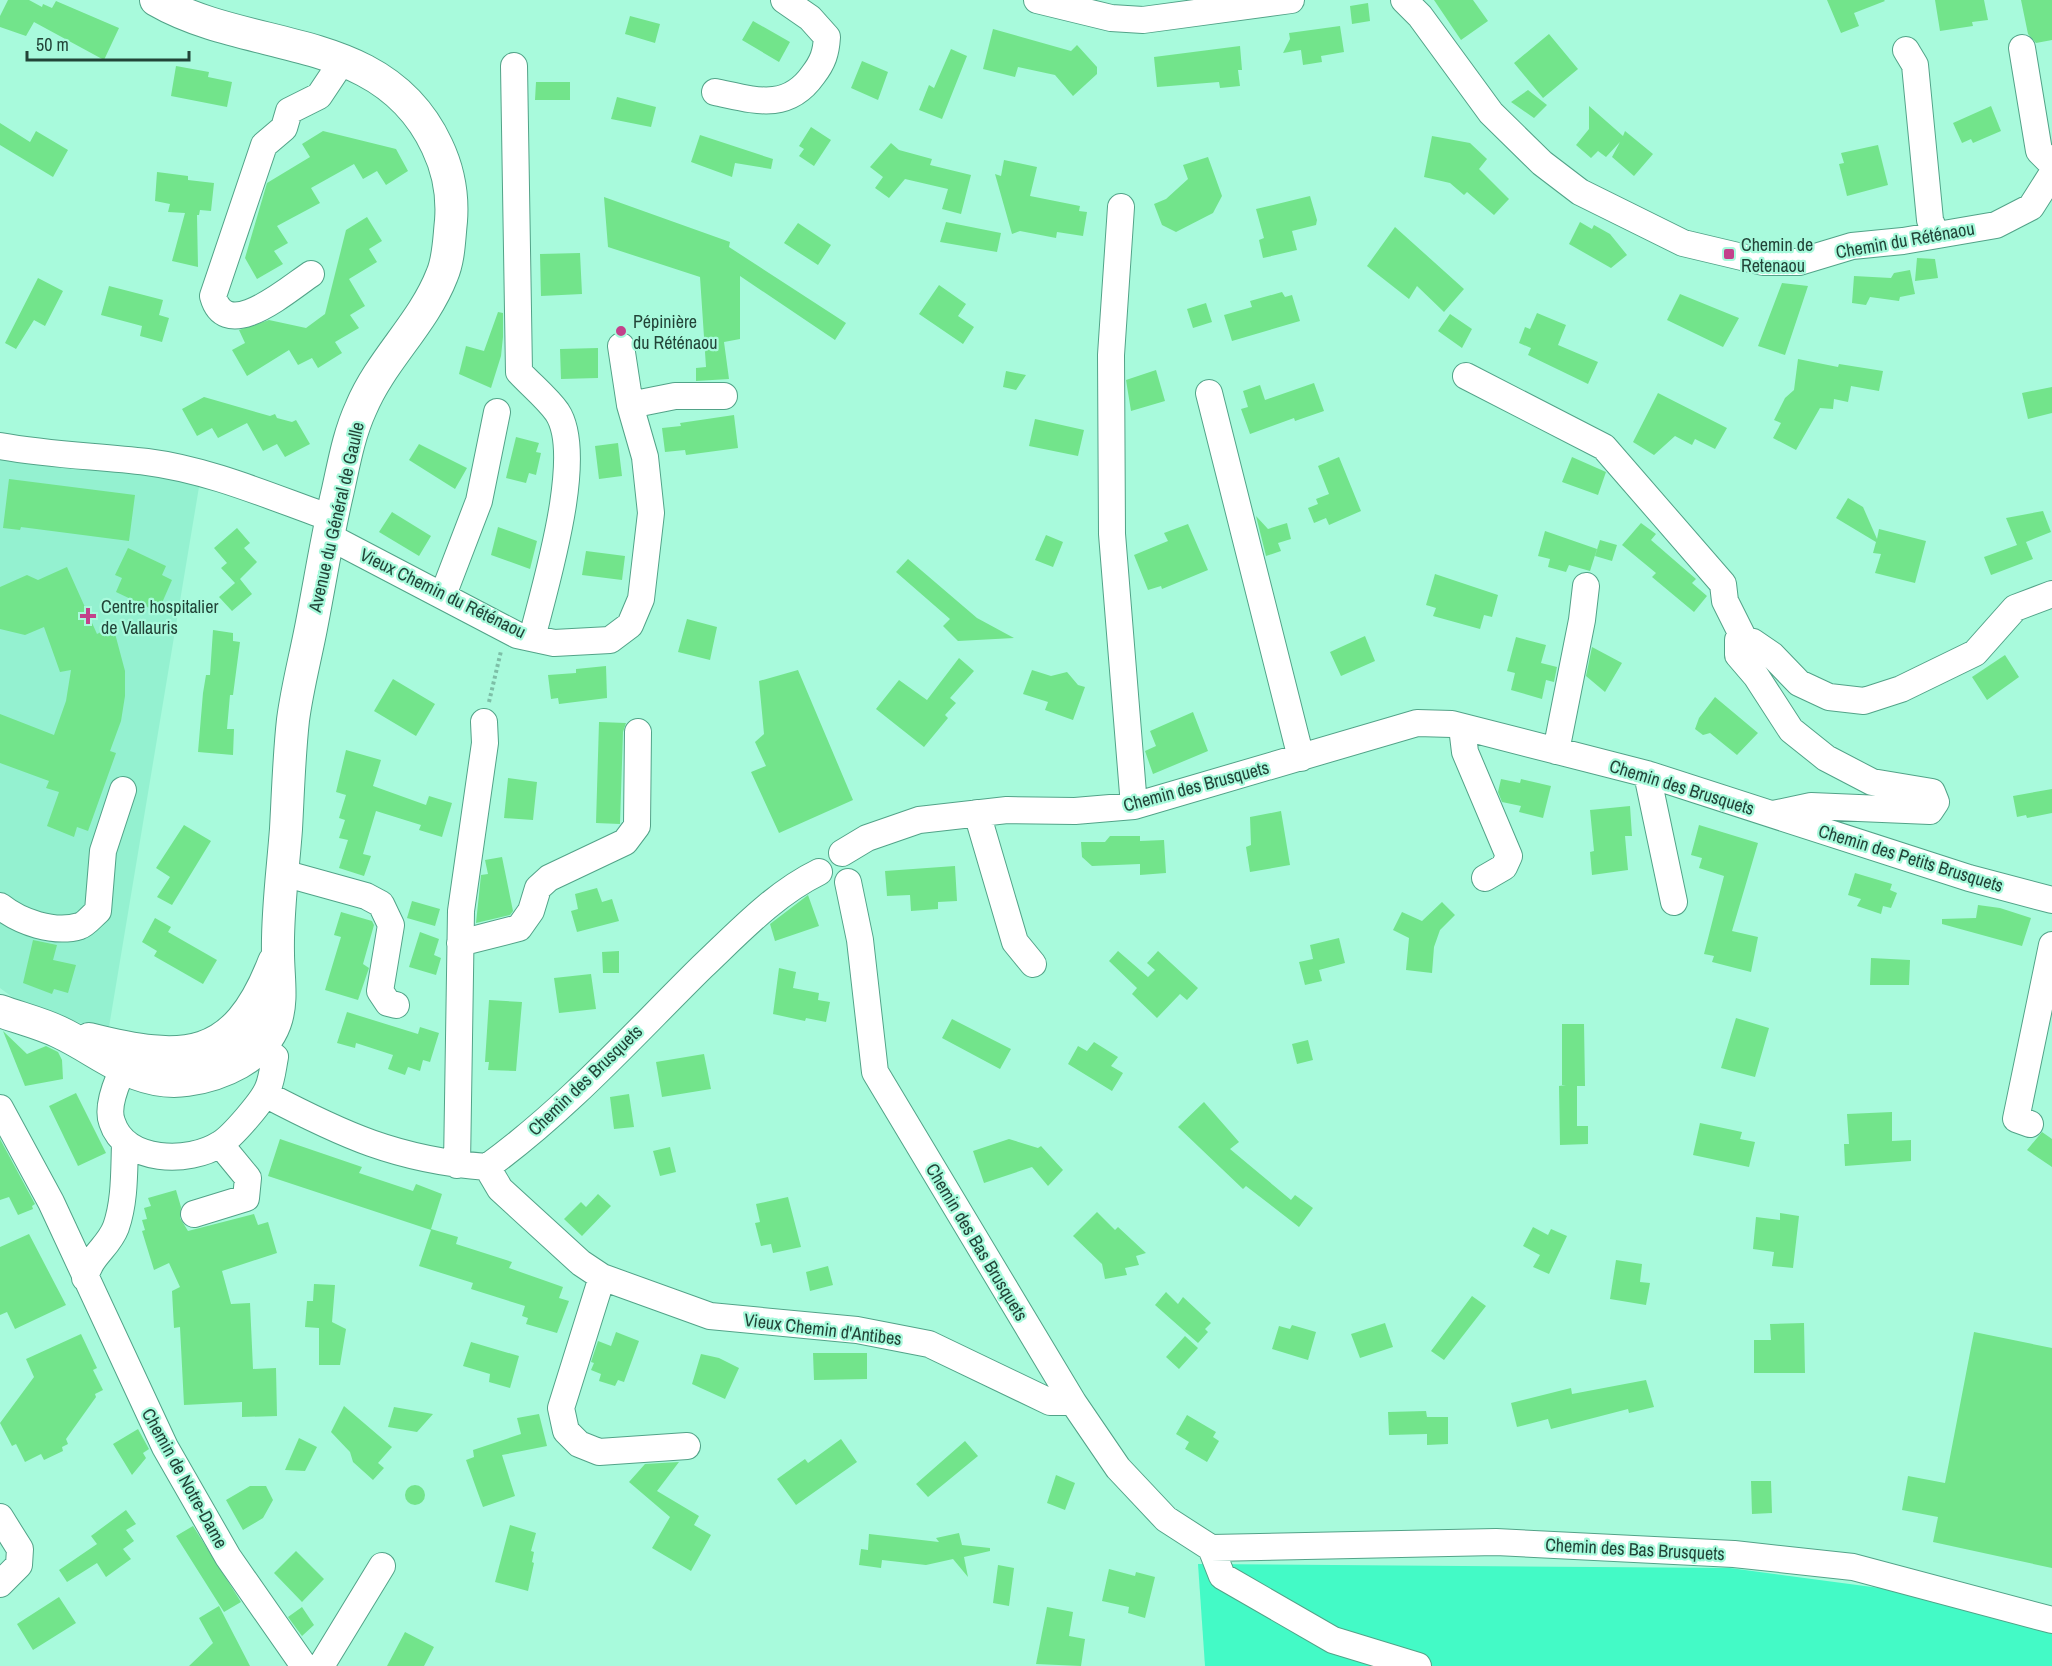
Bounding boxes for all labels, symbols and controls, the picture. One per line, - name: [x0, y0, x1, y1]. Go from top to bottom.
- scale bar: [27, 24, 189, 62]
- text: 50 m: [36, 32, 69, 57]
- street label: Chemin du Réténaou: [1834, 216, 1976, 264]
- place label: Chemin de Retenaou: [1741, 232, 1813, 278]
- marker: Chemin de Retenaou: [1722, 247, 1736, 261]
- place label: Pépinière du Réténaou: [633, 309, 718, 355]
- marker: Pépinière du Réténaou: [614, 324, 628, 338]
- street label: Avenue du Général de Gaulle: [302, 420, 370, 615]
- street label: Vieux Chemin du Réténaou: [356, 542, 530, 644]
- place label: Centre hospitalier de Vallauris: [101, 594, 218, 640]
- marker: Centre hospitalier de Vallauris: [79, 607, 97, 625]
- street label: Chemin des Brusquets: [1607, 753, 1757, 821]
- street label: Chemin des Brusquets: [1120, 754, 1272, 818]
- street label: Chemin des Petits Brusquets: [1816, 818, 2006, 898]
- street label: Chemin des Brusquets: [522, 1019, 648, 1141]
- street label: Chemin des Bas Brusquets: [920, 1159, 1034, 1325]
- street label: Vieux Chemin d'Antibes: [743, 1307, 903, 1351]
- street label: Chemin de Notre-Dame: [136, 1403, 234, 1553]
- street label: Chemin des Bas Brusquets: [1545, 1532, 1725, 1566]

